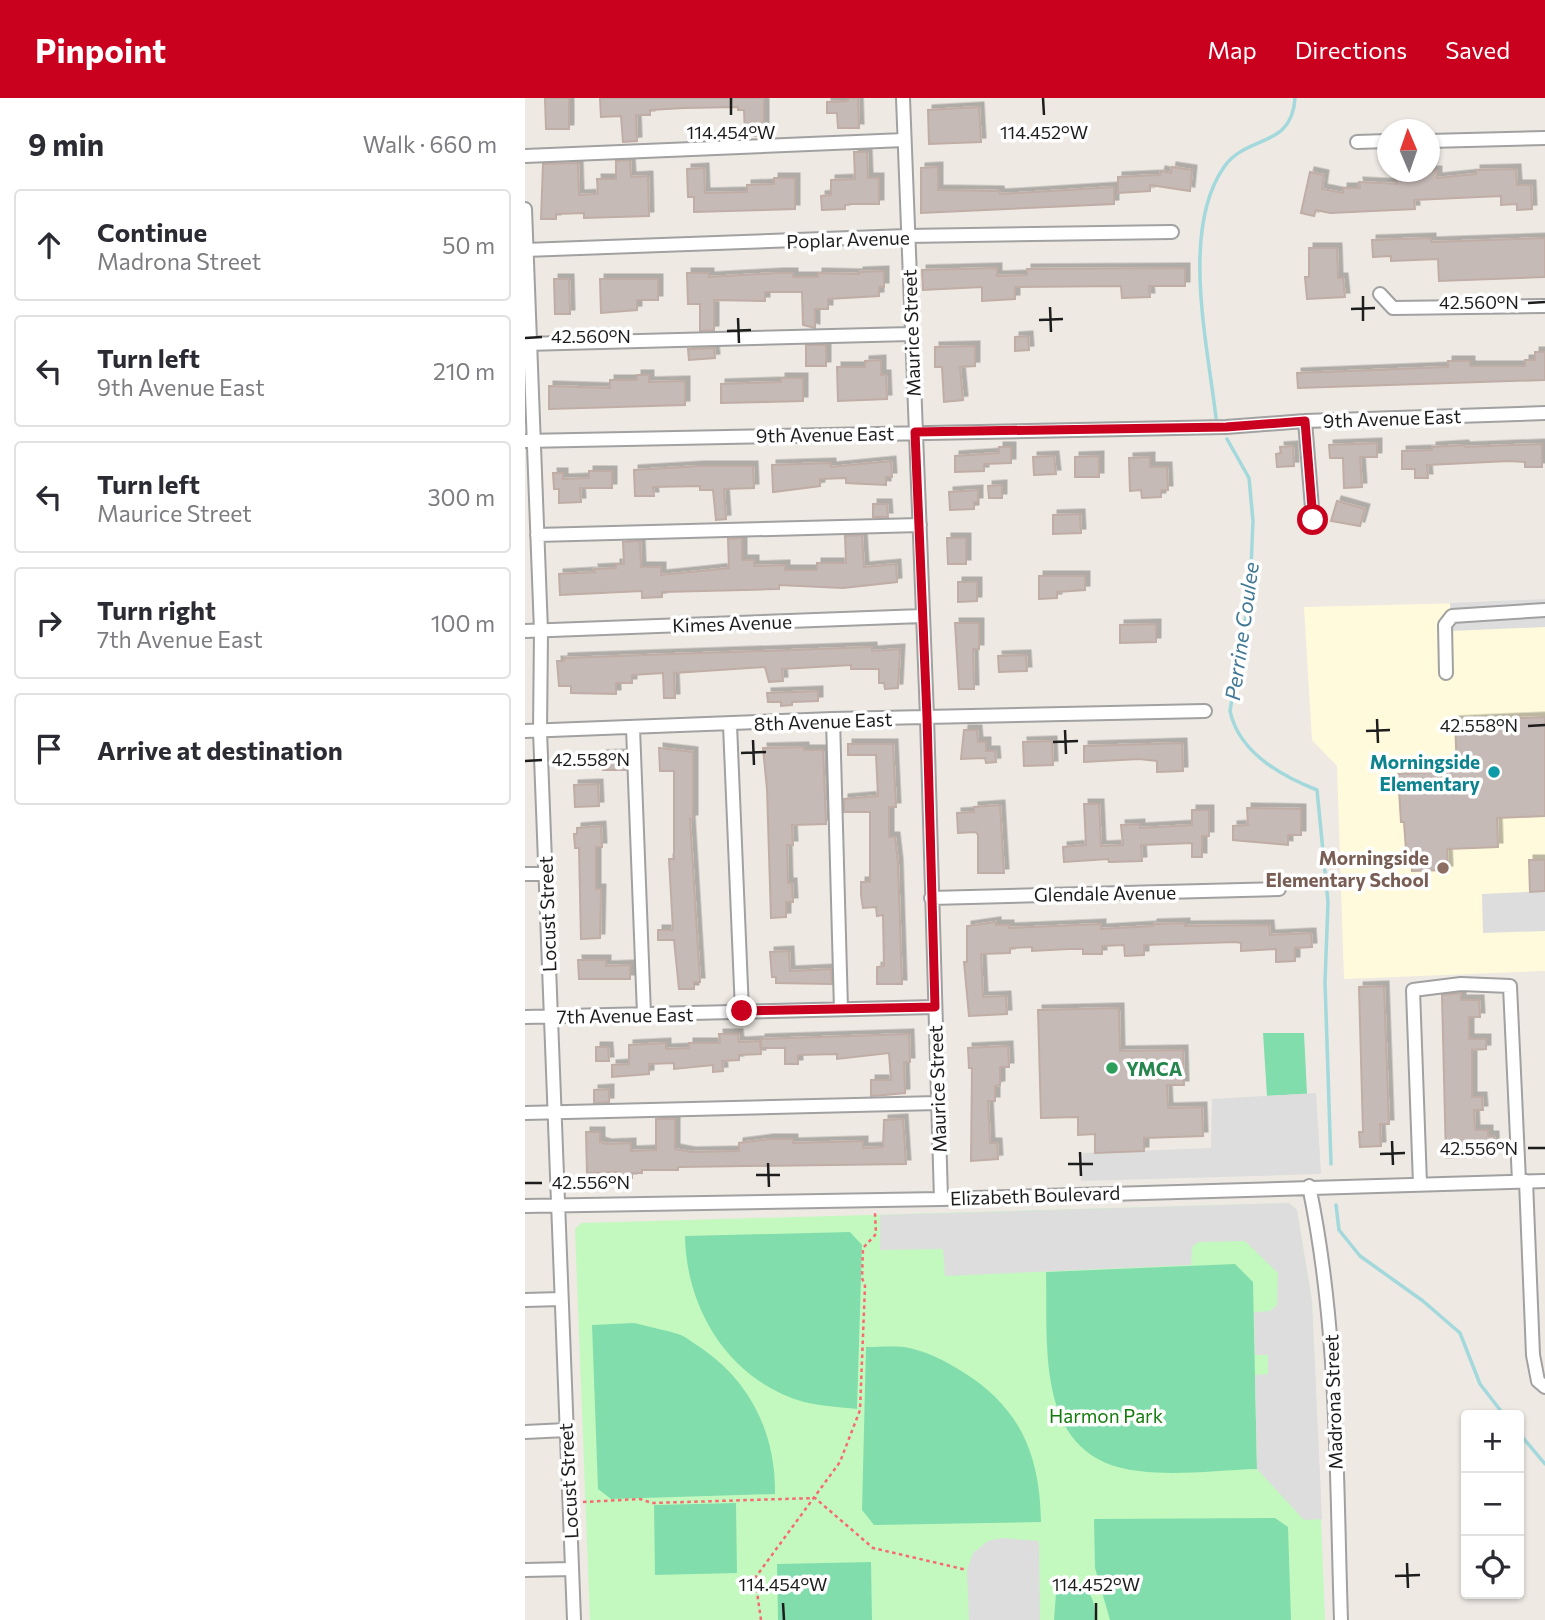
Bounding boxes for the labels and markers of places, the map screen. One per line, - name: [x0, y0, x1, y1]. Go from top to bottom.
- place label: Morningside Elementary: [1370, 750, 1481, 795]
- marker: Morningside Elementary: [1486, 764, 1502, 780]
- place label: Morningside Elementary School: [1265, 846, 1429, 891]
- marker: Morningside Elementary School: [1435, 860, 1451, 876]
- place label: YMCA: [1126, 1057, 1183, 1080]
- marker: YMCA: [1104, 1060, 1120, 1076]

